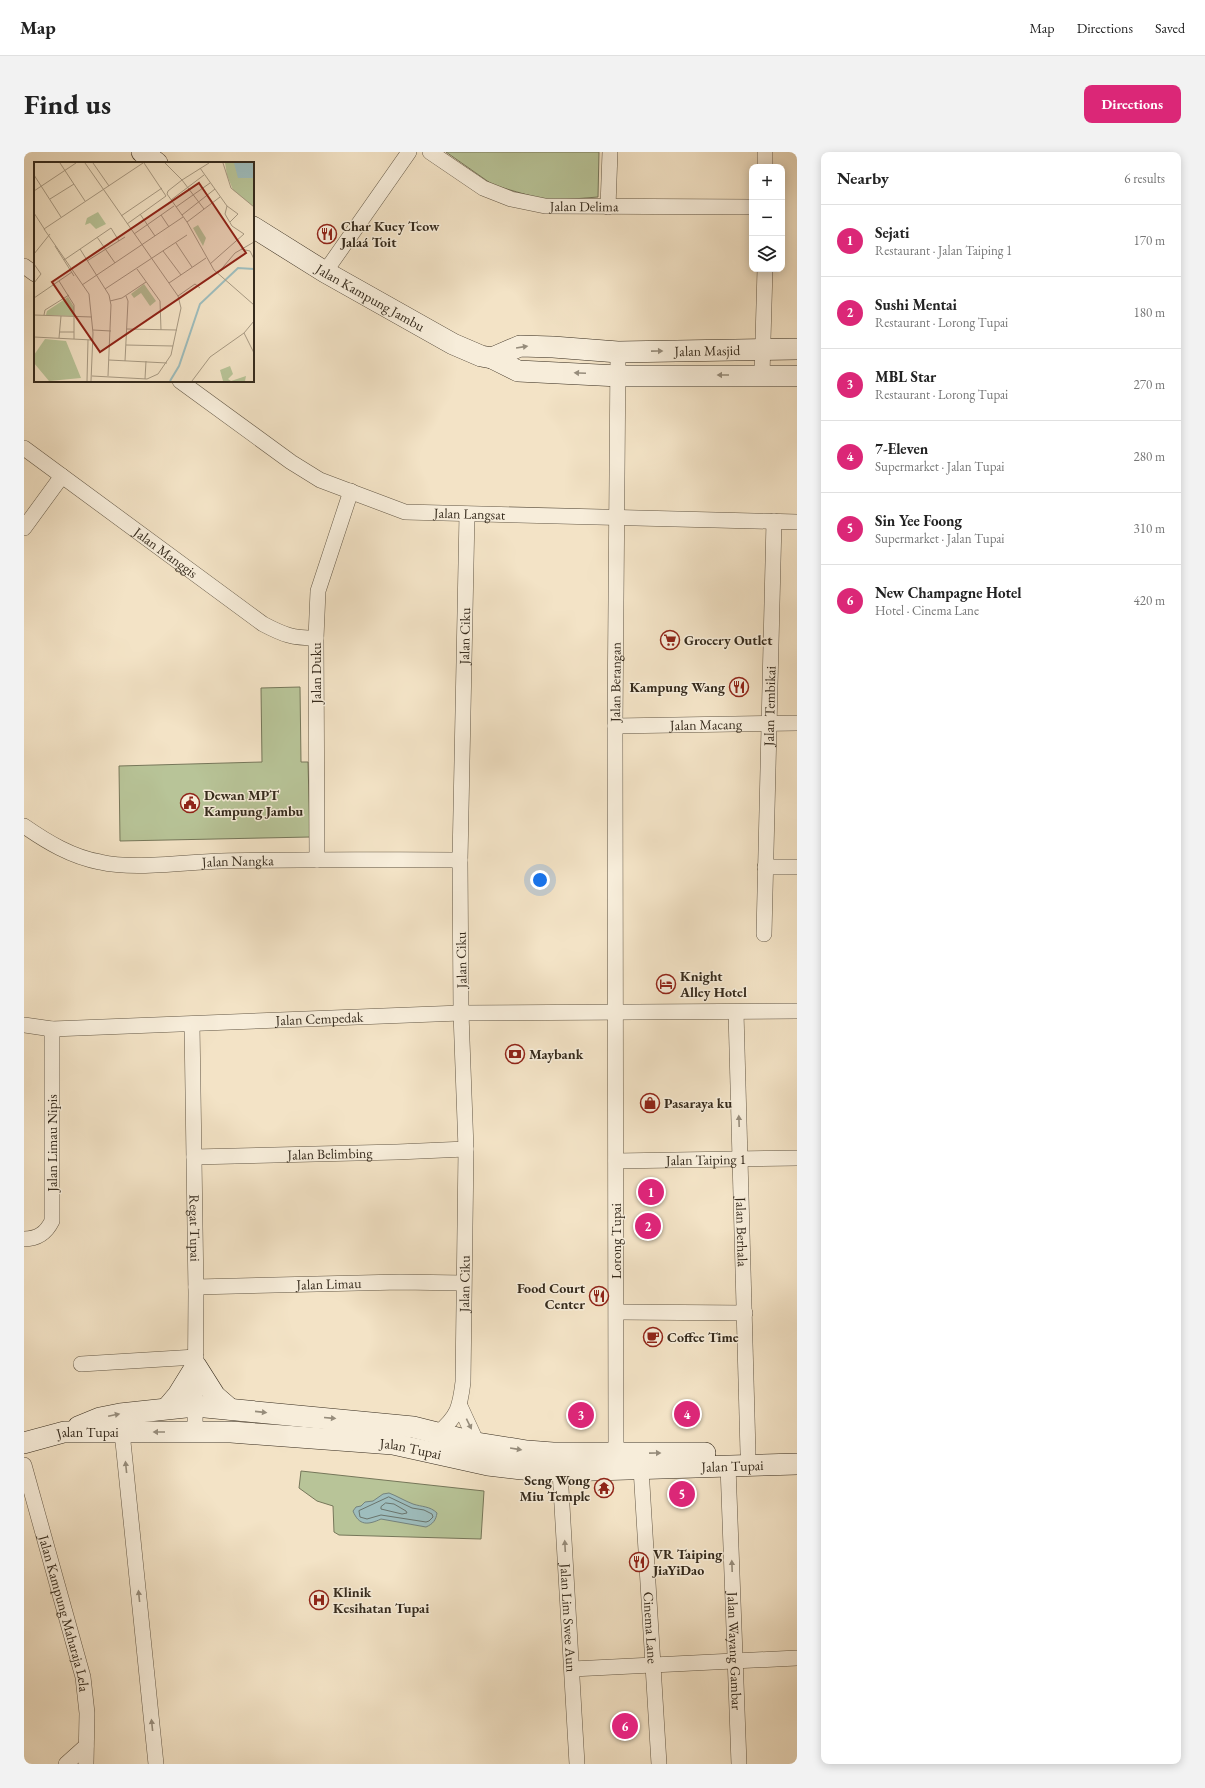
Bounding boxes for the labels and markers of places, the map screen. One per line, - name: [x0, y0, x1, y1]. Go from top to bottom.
- place label: Char Kuey Teow Jalaá Toit: [339, 217, 440, 251]
- restaurant icon: Char Kuey Teow Jalaá Toit: [316, 223, 338, 245]
- supermarket icon: Grocery Outlet: [659, 629, 681, 651]
- place label: Grocery Outlet: [684, 631, 773, 649]
- restaurant icon: Kampung Wang: [728, 676, 750, 698]
- place label: Kampung Wang: [629, 678, 726, 696]
- place label: Dewan MPT Kampung Jambu: [204, 786, 304, 820]
- public building icon: Dewan MPT Kampung Jambu: [179, 792, 201, 814]
- place label: Knight Alley Hotel: [679, 967, 747, 1001]
- hotel icon: Knight Alley Hotel: [655, 973, 677, 995]
- bank icon: Maybank: [504, 1043, 526, 1065]
- place label: Maybank: [529, 1045, 584, 1063]
- shop icon: Pasaraya ku: [639, 1092, 661, 1114]
- place label: Pasaraya ku: [664, 1094, 733, 1112]
- pin: 1: [638, 1177, 664, 1207]
- pin: 2: [635, 1211, 661, 1241]
- place label: Food Court Center: [517, 1279, 586, 1313]
- restaurant icon: Food Court Center: [588, 1285, 610, 1307]
- cafe icon: Coffee Time: [642, 1326, 664, 1348]
- place label: Coffee Time: [667, 1328, 739, 1346]
- pin: 4: [674, 1399, 700, 1429]
- pin: 3: [568, 1400, 594, 1430]
- place label: Seng Wong Miu Temple: [519, 1471, 591, 1505]
- temple icon: Seng Wong Miu Temple: [593, 1477, 615, 1499]
- pin: 5: [669, 1479, 695, 1509]
- place label: VR Taiping JiaYiDao: [651, 1545, 723, 1579]
- restaurant icon: VR Taiping JiaYiDao: [628, 1551, 650, 1573]
- place label: Klinik Kesihatan Tupai: [333, 1583, 429, 1617]
- hospital icon: Klinik Kesihatan Tupai: [308, 1589, 330, 1611]
- pin: 6: [612, 1711, 638, 1741]

